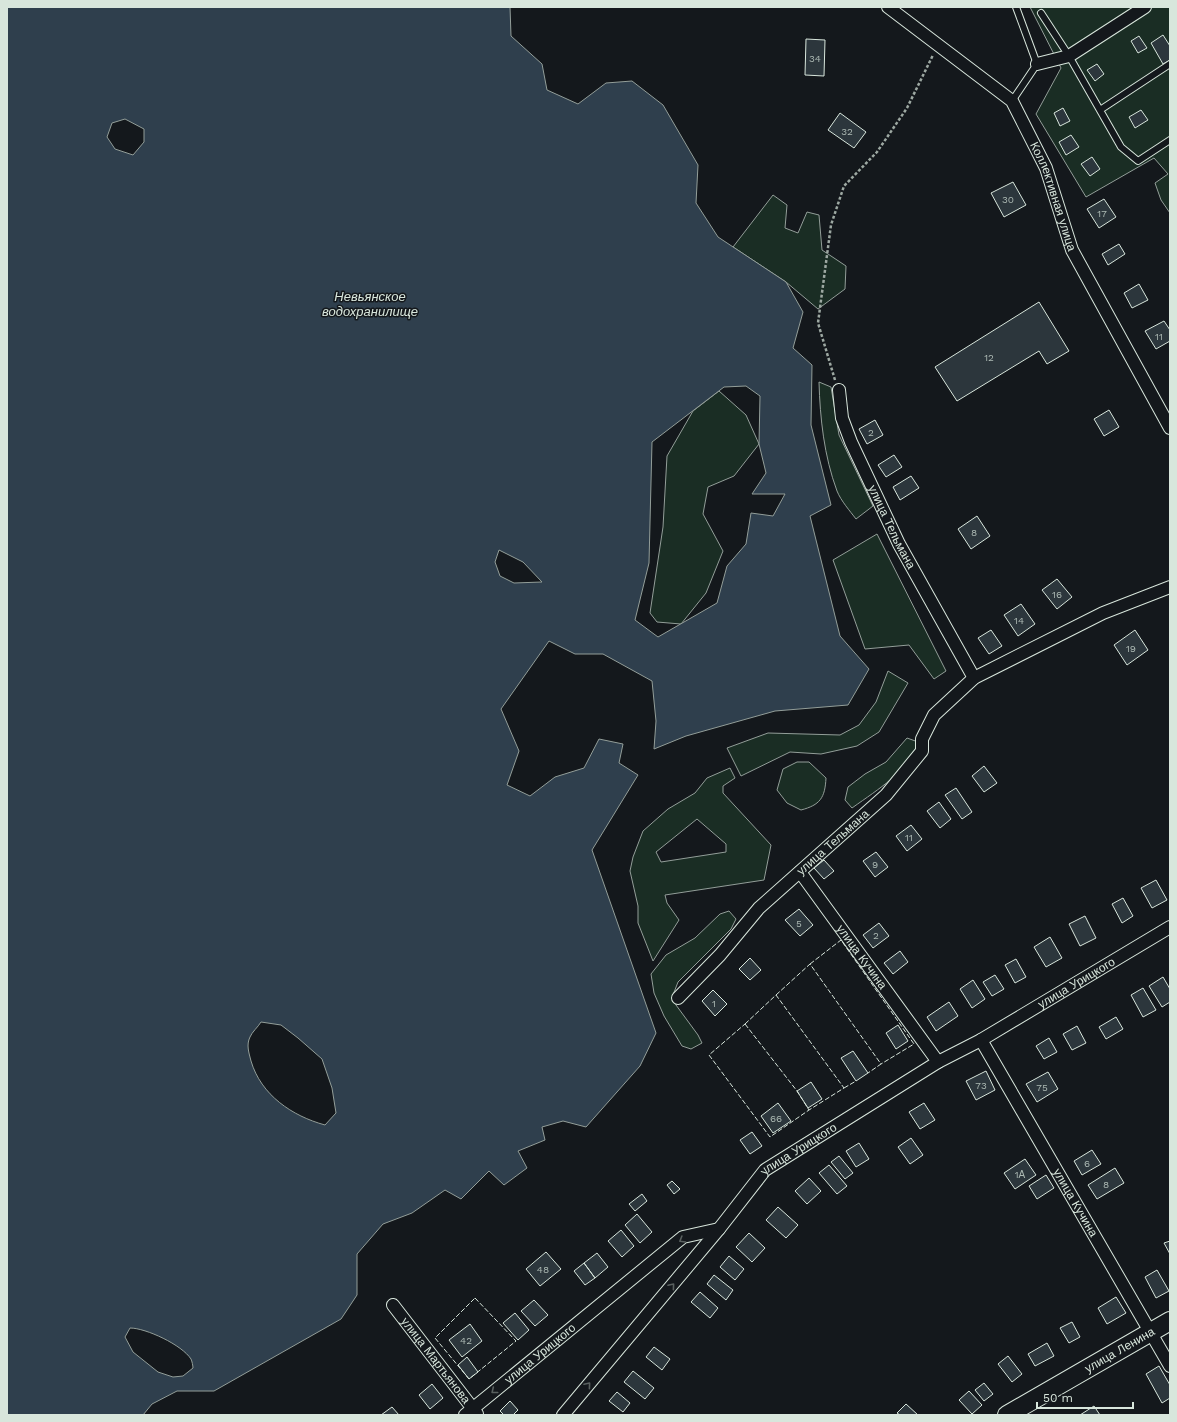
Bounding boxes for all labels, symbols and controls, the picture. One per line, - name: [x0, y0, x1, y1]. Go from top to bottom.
- house number: 34: [809, 53, 821, 64]
- house number: 32: [841, 126, 853, 137]
- street label: Коллективная улица: [1027, 140, 1079, 253]
- house number: 30: [1002, 194, 1014, 205]
- house number: 17: [1097, 208, 1107, 219]
- water label: Невьянское водохранилище: [322, 289, 418, 319]
- house number: 11: [1155, 331, 1163, 342]
- house number: 12: [984, 352, 994, 363]
- house number: 2: [868, 427, 874, 438]
- street label: улица Тельмана: [865, 483, 919, 571]
- house number: 8: [971, 527, 977, 538]
- house number: 16: [1052, 589, 1062, 600]
- house number: 14: [1014, 615, 1024, 626]
- house number: 19: [1126, 643, 1136, 654]
- street label: улица Тельмана: [794, 806, 872, 878]
- house number: 11: [905, 832, 913, 843]
- house number: 9: [872, 859, 878, 870]
- house number: 5: [796, 918, 802, 929]
- street label: улица Кучина: [834, 922, 890, 992]
- house number: 2: [873, 930, 879, 941]
- street label: улица Урицкого: [1035, 954, 1118, 1011]
- house number: 1: [712, 998, 716, 1009]
- house number: 73: [975, 1080, 987, 1091]
- house number: 75: [1036, 1082, 1048, 1093]
- house number: 66: [770, 1113, 782, 1124]
- street label: улица Урицкого: [757, 1120, 839, 1178]
- house number: 6: [1084, 1158, 1090, 1169]
- street label: улица Кучина: [1050, 1166, 1101, 1239]
- house number: 1А: [1015, 1169, 1026, 1180]
- house number: 8: [1103, 1179, 1109, 1190]
- one-way arrow: [679, 1235, 686, 1242]
- house number: 48: [537, 1264, 549, 1275]
- one-way arrow: [667, 1283, 674, 1290]
- street label: улица Мартьянова: [398, 1315, 473, 1407]
- street label: улица Урицкого: [502, 1320, 579, 1387]
- street label: улица Ленина: [1082, 1324, 1157, 1376]
- house number: 42: [460, 1335, 472, 1346]
- one-way arrow: [583, 1383, 590, 1390]
- scale bar: [1037, 1384, 1133, 1410]
- one-way arrow: [491, 1387, 499, 1394]
- text: 50 m: [1043, 1391, 1073, 1405]

